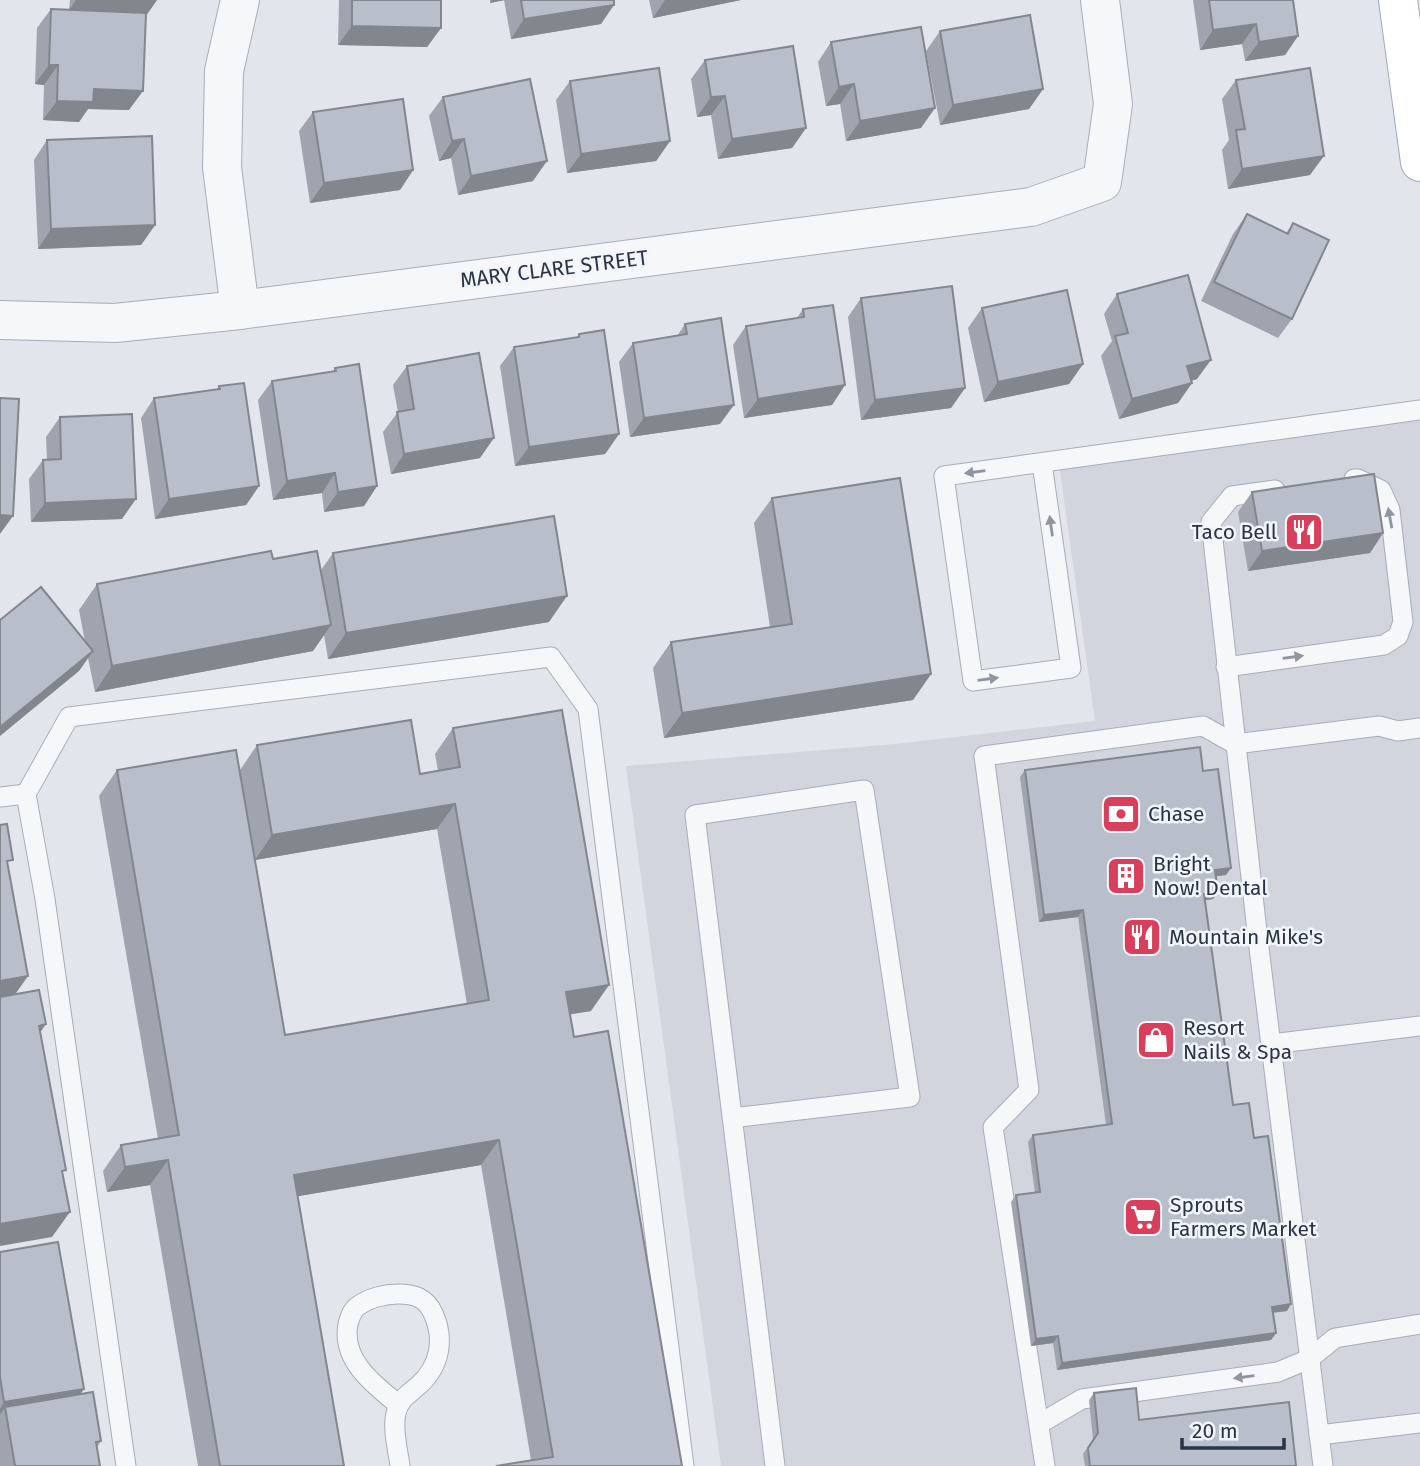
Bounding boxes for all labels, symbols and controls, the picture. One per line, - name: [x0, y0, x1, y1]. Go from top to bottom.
- street label: MARY CLARE STREET: [458, 245, 650, 293]
- one-way arrow: [964, 467, 986, 478]
- one-way arrow: [1384, 507, 1395, 529]
- restaurant icon: Taco Bell: [1283, 511, 1325, 553]
- one-way arrow: [1045, 514, 1056, 536]
- place label: Taco Bell: [1192, 519, 1277, 545]
- one-way arrow: [1283, 652, 1305, 663]
- one-way arrow: [977, 674, 999, 685]
- bank icon: Chase: [1100, 793, 1142, 835]
- place label: Chase: [1148, 801, 1204, 827]
- place label: Bright Now! Dental: [1153, 851, 1267, 901]
- building icon: Bright Now! Dental: [1105, 855, 1147, 897]
- restaurant icon: Mountain Mike's: [1121, 916, 1163, 958]
- place label: Mountain Mike's: [1169, 924, 1323, 950]
- place label: Resort Nails & Spa: [1183, 1015, 1292, 1065]
- shop icon: Resort Nails & Spa: [1135, 1019, 1177, 1061]
- place label: Sprouts Farmers Market: [1170, 1192, 1317, 1242]
- supermarket icon: Sprouts Farmers Market: [1122, 1196, 1164, 1238]
- one-way arrow: [1233, 1371, 1255, 1382]
- scale bar: [1182, 1406, 1284, 1450]
- text: 20 m: [1192, 1418, 1238, 1444]

